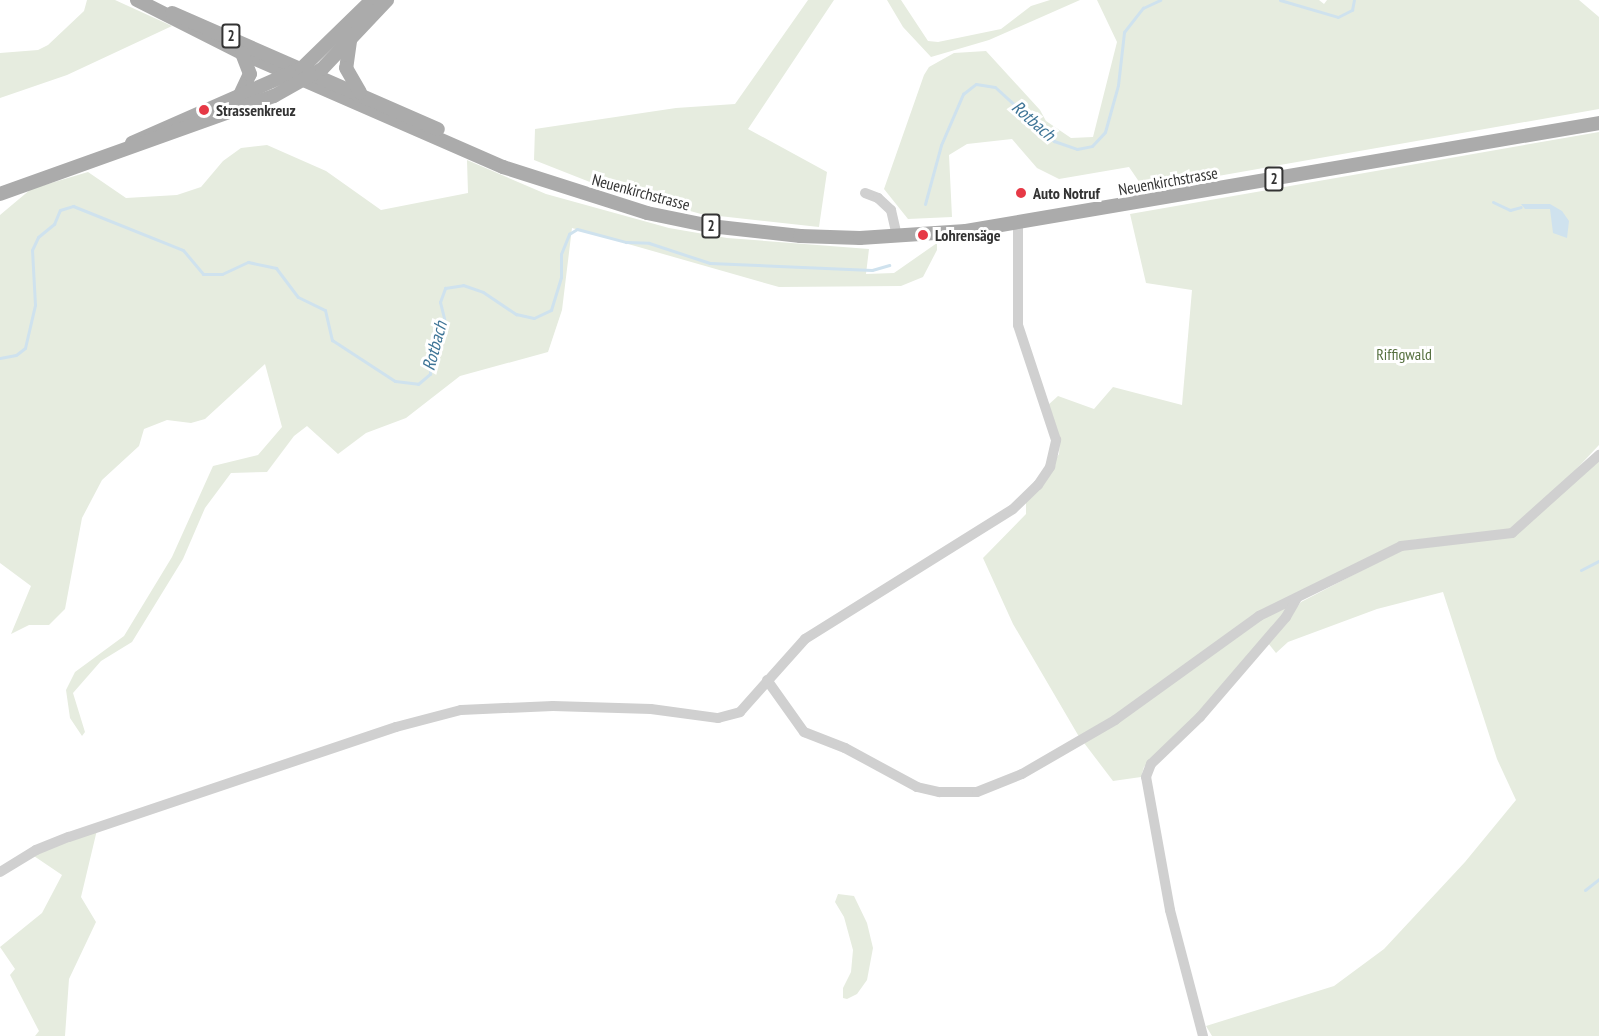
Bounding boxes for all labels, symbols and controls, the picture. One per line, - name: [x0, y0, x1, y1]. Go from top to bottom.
- road number: 2: [220, 24, 242, 48]
- water label: Rotbach: [1007, 96, 1059, 146]
- place label: Strassenkreuz: [216, 100, 296, 120]
- marker: Strassenkreuz: [197, 103, 211, 117]
- street label: Neuenkirchstrasse: [1117, 163, 1219, 199]
- road number: 2: [1264, 167, 1284, 191]
- street label: Neuenkirchstrasse: [590, 170, 692, 214]
- place label: Auto Notruf: [1033, 183, 1100, 203]
- marker: Auto Notruf: [1014, 186, 1028, 200]
- road number: 2: [700, 214, 722, 238]
- place label: Lohrensäge: [935, 225, 1001, 245]
- marker: Lohrensäge: [916, 228, 930, 242]
- water label: Rotbach: [418, 319, 452, 373]
- park label: Riffigwald: [1376, 344, 1432, 364]

